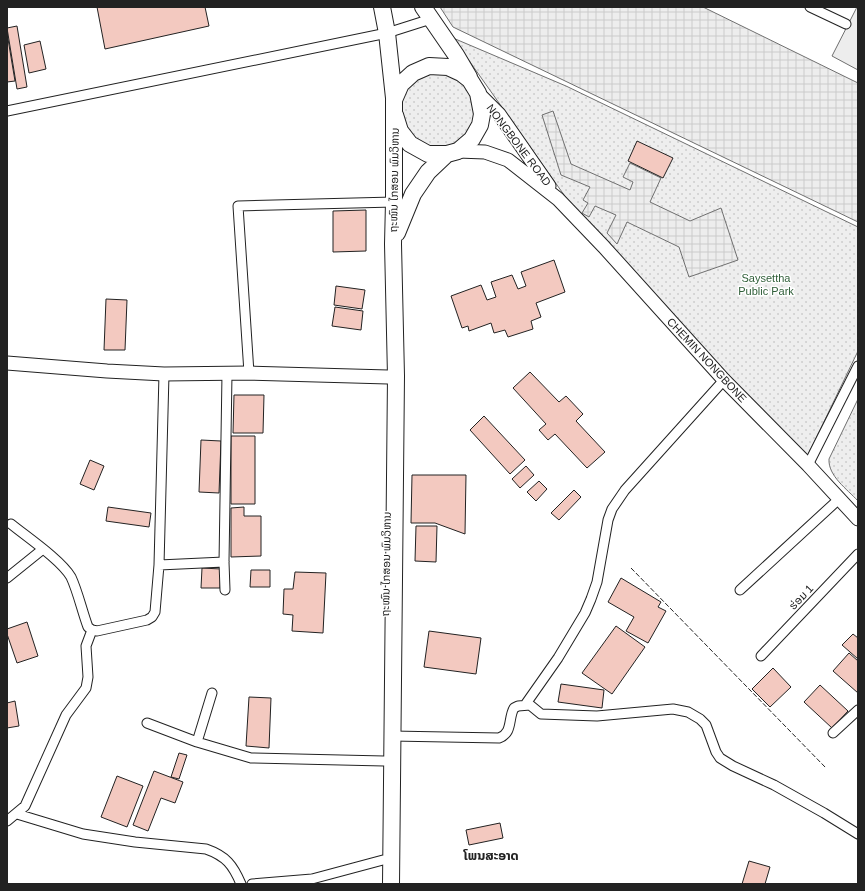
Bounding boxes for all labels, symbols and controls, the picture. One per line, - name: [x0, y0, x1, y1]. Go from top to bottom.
- street label: NONGBONE ROAD: [484, 102, 554, 188]
- street label: ຖະໜົນ ໄກສອນ ພົມວິຫານ: [387, 127, 401, 233]
- park label: Saysettha Public Park: [738, 272, 794, 297]
- street label: CHEMIN NONGBONE: [665, 315, 749, 405]
- street label: ຖະໜົນ ໄກສອນ ພົມວິຫານ: [379, 511, 393, 617]
- street label: ຮ່ອມ 1: [787, 582, 815, 612]
- district label: ໂພນສະອາດ: [462, 848, 519, 863]

